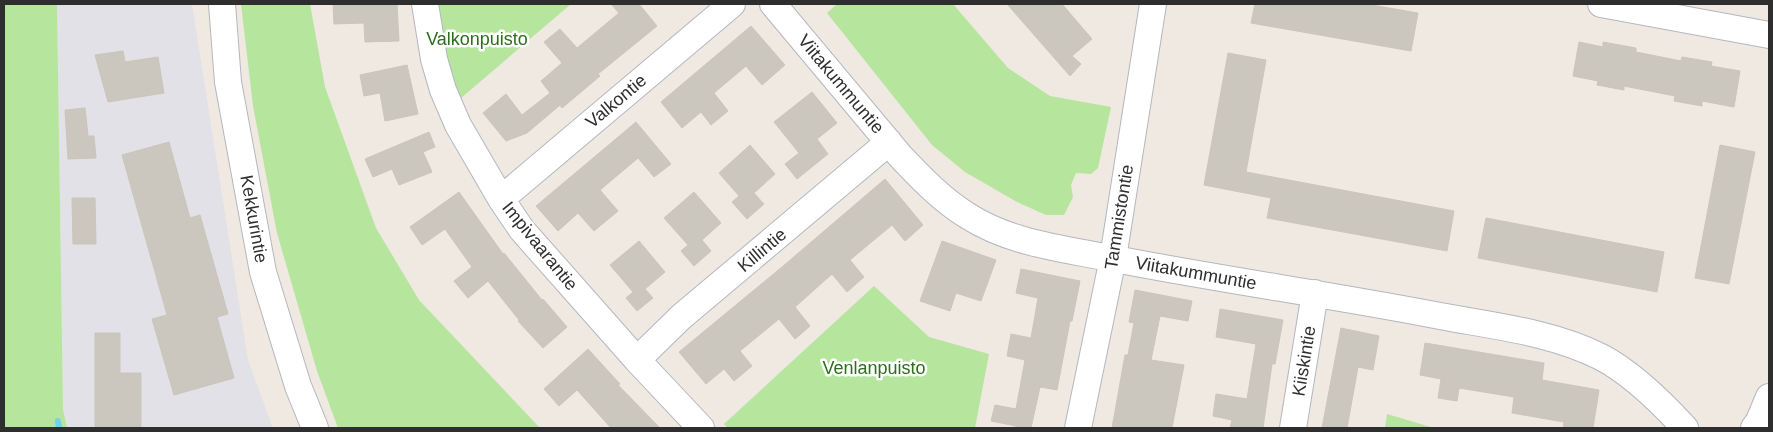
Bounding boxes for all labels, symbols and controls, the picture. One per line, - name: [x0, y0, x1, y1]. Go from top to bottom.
- park label: Valkonpuisto: [426, 29, 528, 49]
- street label: Viitakummuntie: [794, 31, 888, 137]
- street label: Valkontie: [582, 70, 650, 132]
- street label: Tammistontie: [1101, 163, 1137, 271]
- street label: Kekkurintie: [236, 173, 272, 265]
- street label: Impivaarantie: [498, 198, 582, 294]
- street label: Killintie: [734, 224, 790, 276]
- street label: Viitakummuntie: [1134, 252, 1258, 294]
- street label: Kiiskintie: [1289, 324, 1319, 398]
- park label: Venlanpuisto: [822, 358, 926, 378]

